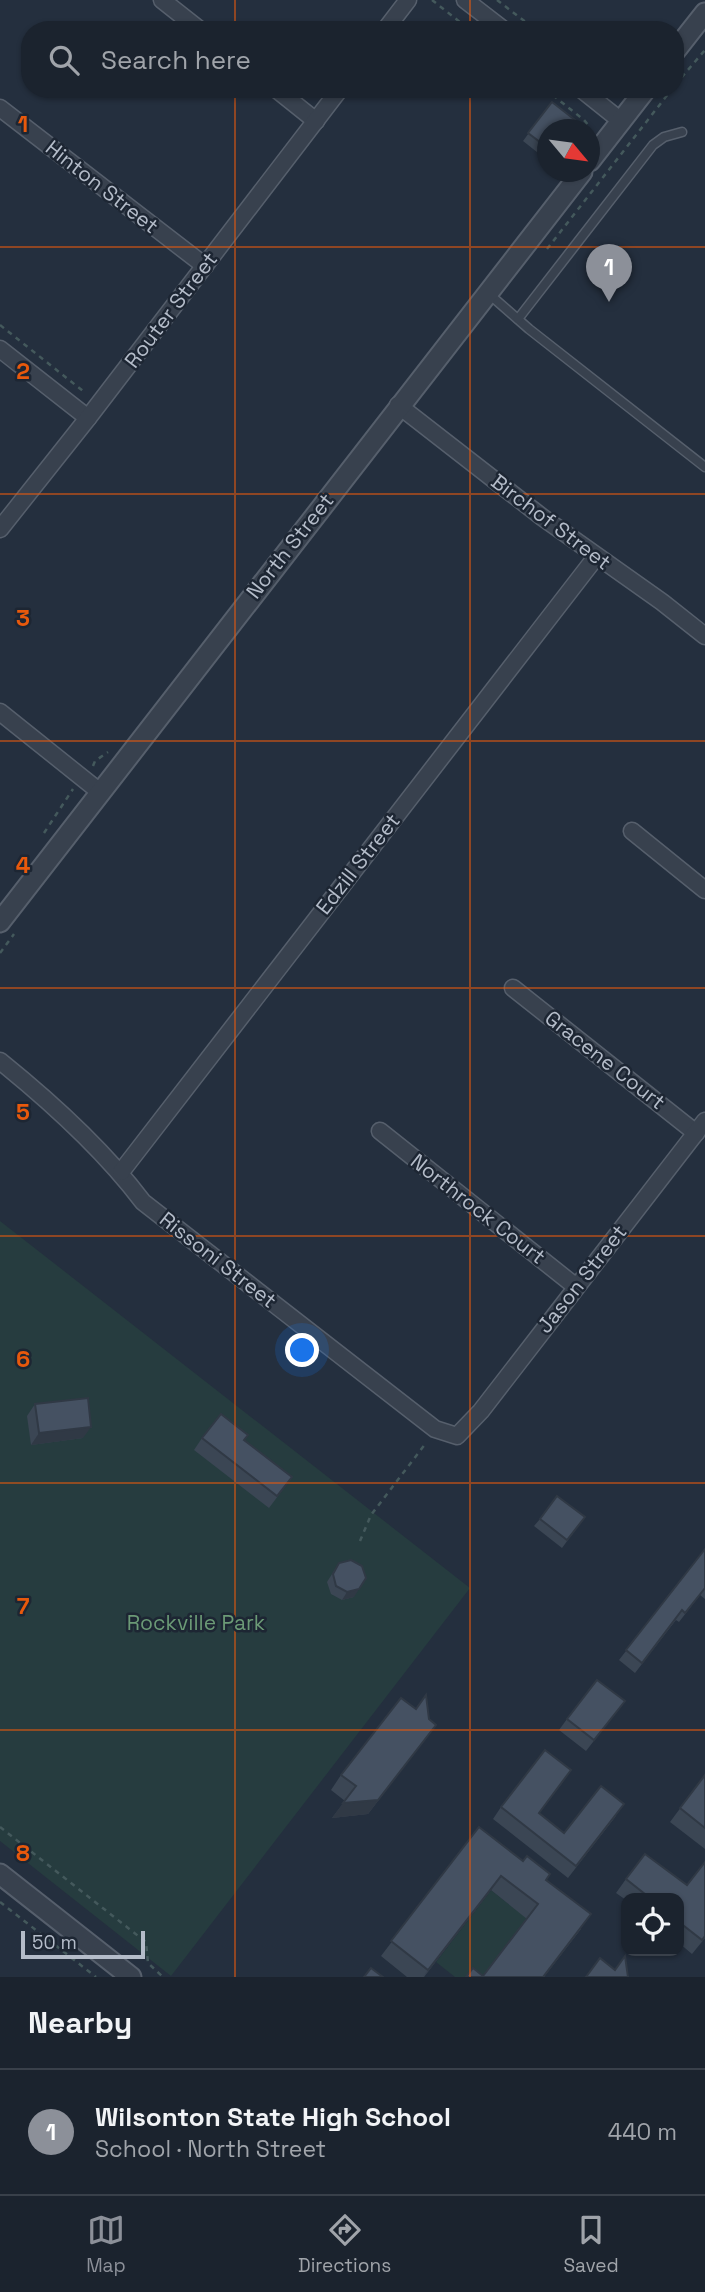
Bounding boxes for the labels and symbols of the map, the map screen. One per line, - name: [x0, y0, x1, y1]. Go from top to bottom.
- text: 1: [18, 109, 28, 139]
- north arrow: [537, 119, 600, 182]
- street label: Hinton Street: [40, 134, 164, 239]
- pin: 1: [586, 244, 632, 302]
- street label: Router Street: [118, 246, 223, 373]
- text: 2: [16, 356, 30, 386]
- street label: Birchof Street: [486, 468, 617, 576]
- street label: North Street: [240, 487, 339, 604]
- text: 3: [16, 603, 30, 633]
- street label: Edzill Street: [310, 808, 406, 920]
- text: 4: [16, 850, 31, 880]
- street label: Gracene Court: [540, 1004, 671, 1115]
- text: 5: [16, 1097, 30, 1127]
- street label: Northrock Court: [405, 1147, 551, 1270]
- street label: Rissoni Street: [154, 1206, 282, 1314]
- street label: Jason Street: [531, 1219, 632, 1338]
- your location: [285, 1333, 319, 1367]
- text: 6: [16, 1344, 30, 1374]
- text: 7: [17, 1591, 30, 1621]
- park label: Rockville Park: [127, 1609, 265, 1636]
- text: 8: [16, 1838, 30, 1868]
- scale bar: [21, 1928, 145, 1960]

